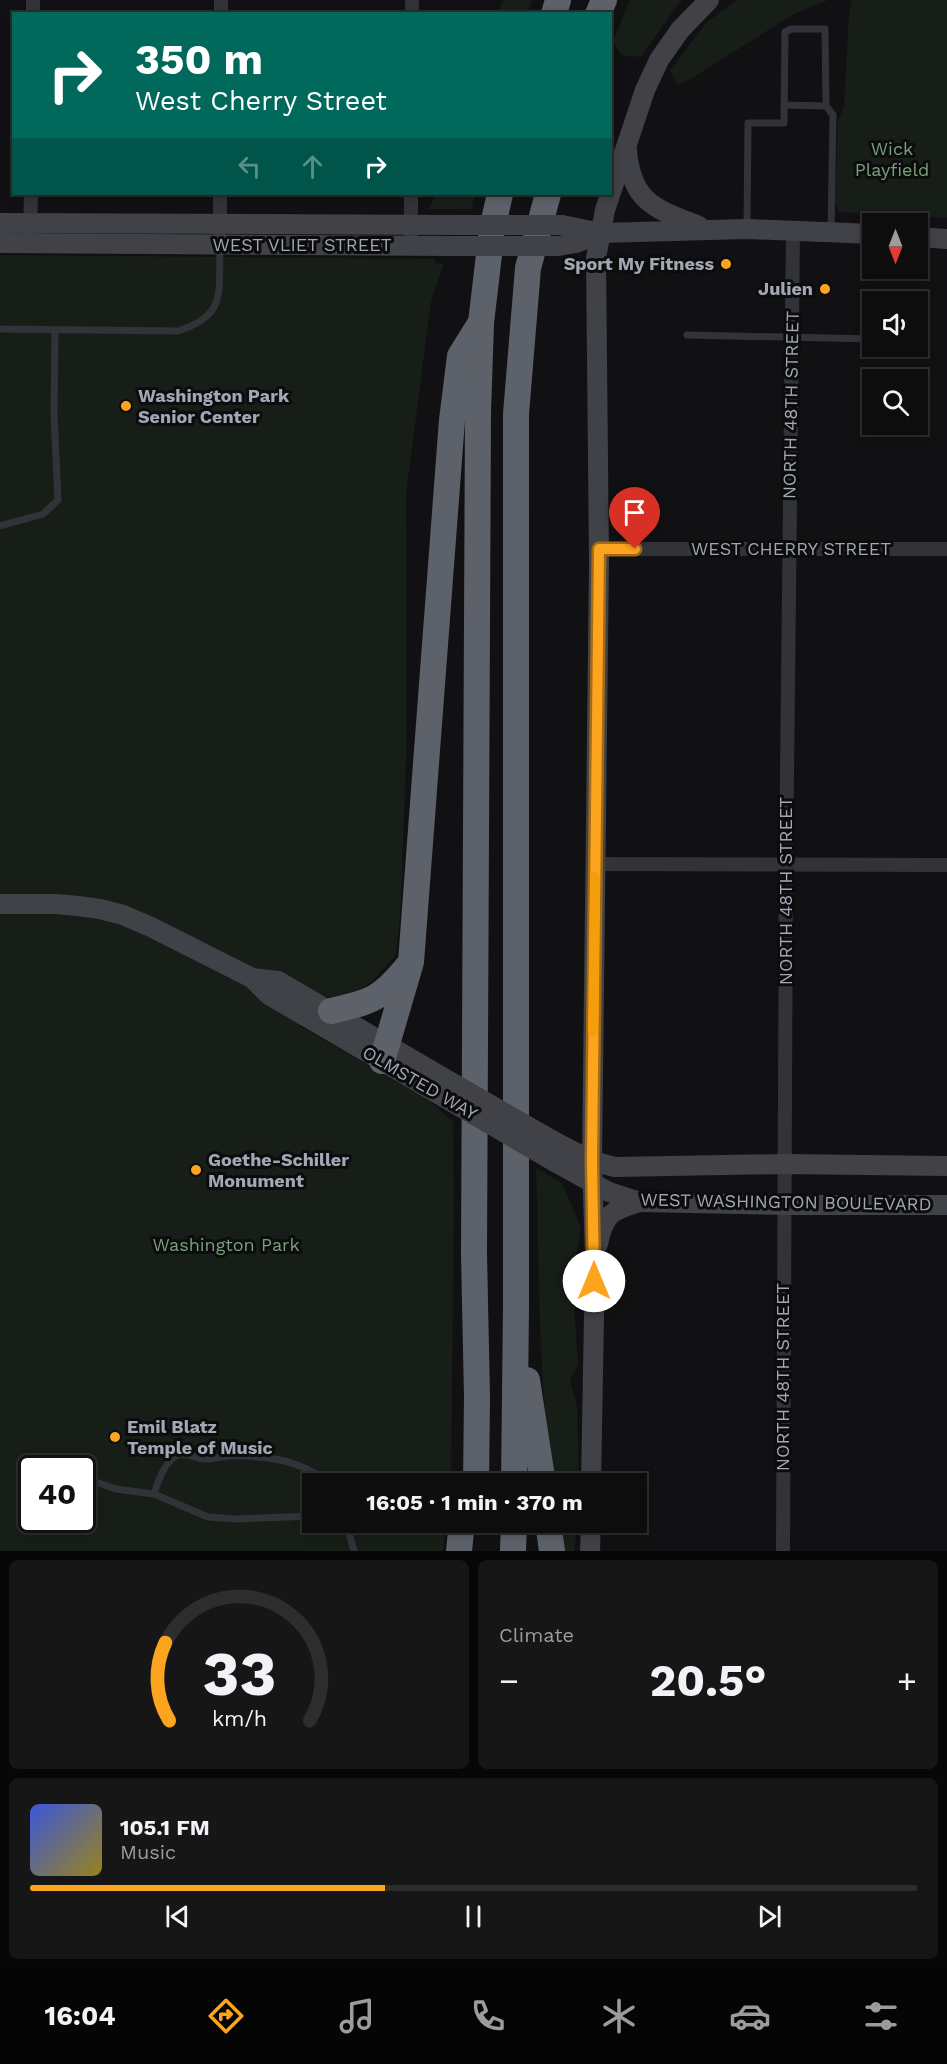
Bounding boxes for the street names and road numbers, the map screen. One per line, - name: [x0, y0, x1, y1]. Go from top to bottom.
- street label: WEST VLIET STREET: [212, 234, 392, 255]
- street label: NORTH 48TH STREET: [778, 310, 803, 499]
- street label: WEST CHERRY STREET: [691, 538, 891, 559]
- street label: NORTH 48TH STREET: [775, 797, 796, 985]
- street label: OLMSTED WAY: [359, 1041, 482, 1124]
- street label: WEST WASHINGTON BOULEVARD: [640, 1188, 932, 1215]
- street label: NORTH 48TH STREET: [772, 1283, 793, 1471]

